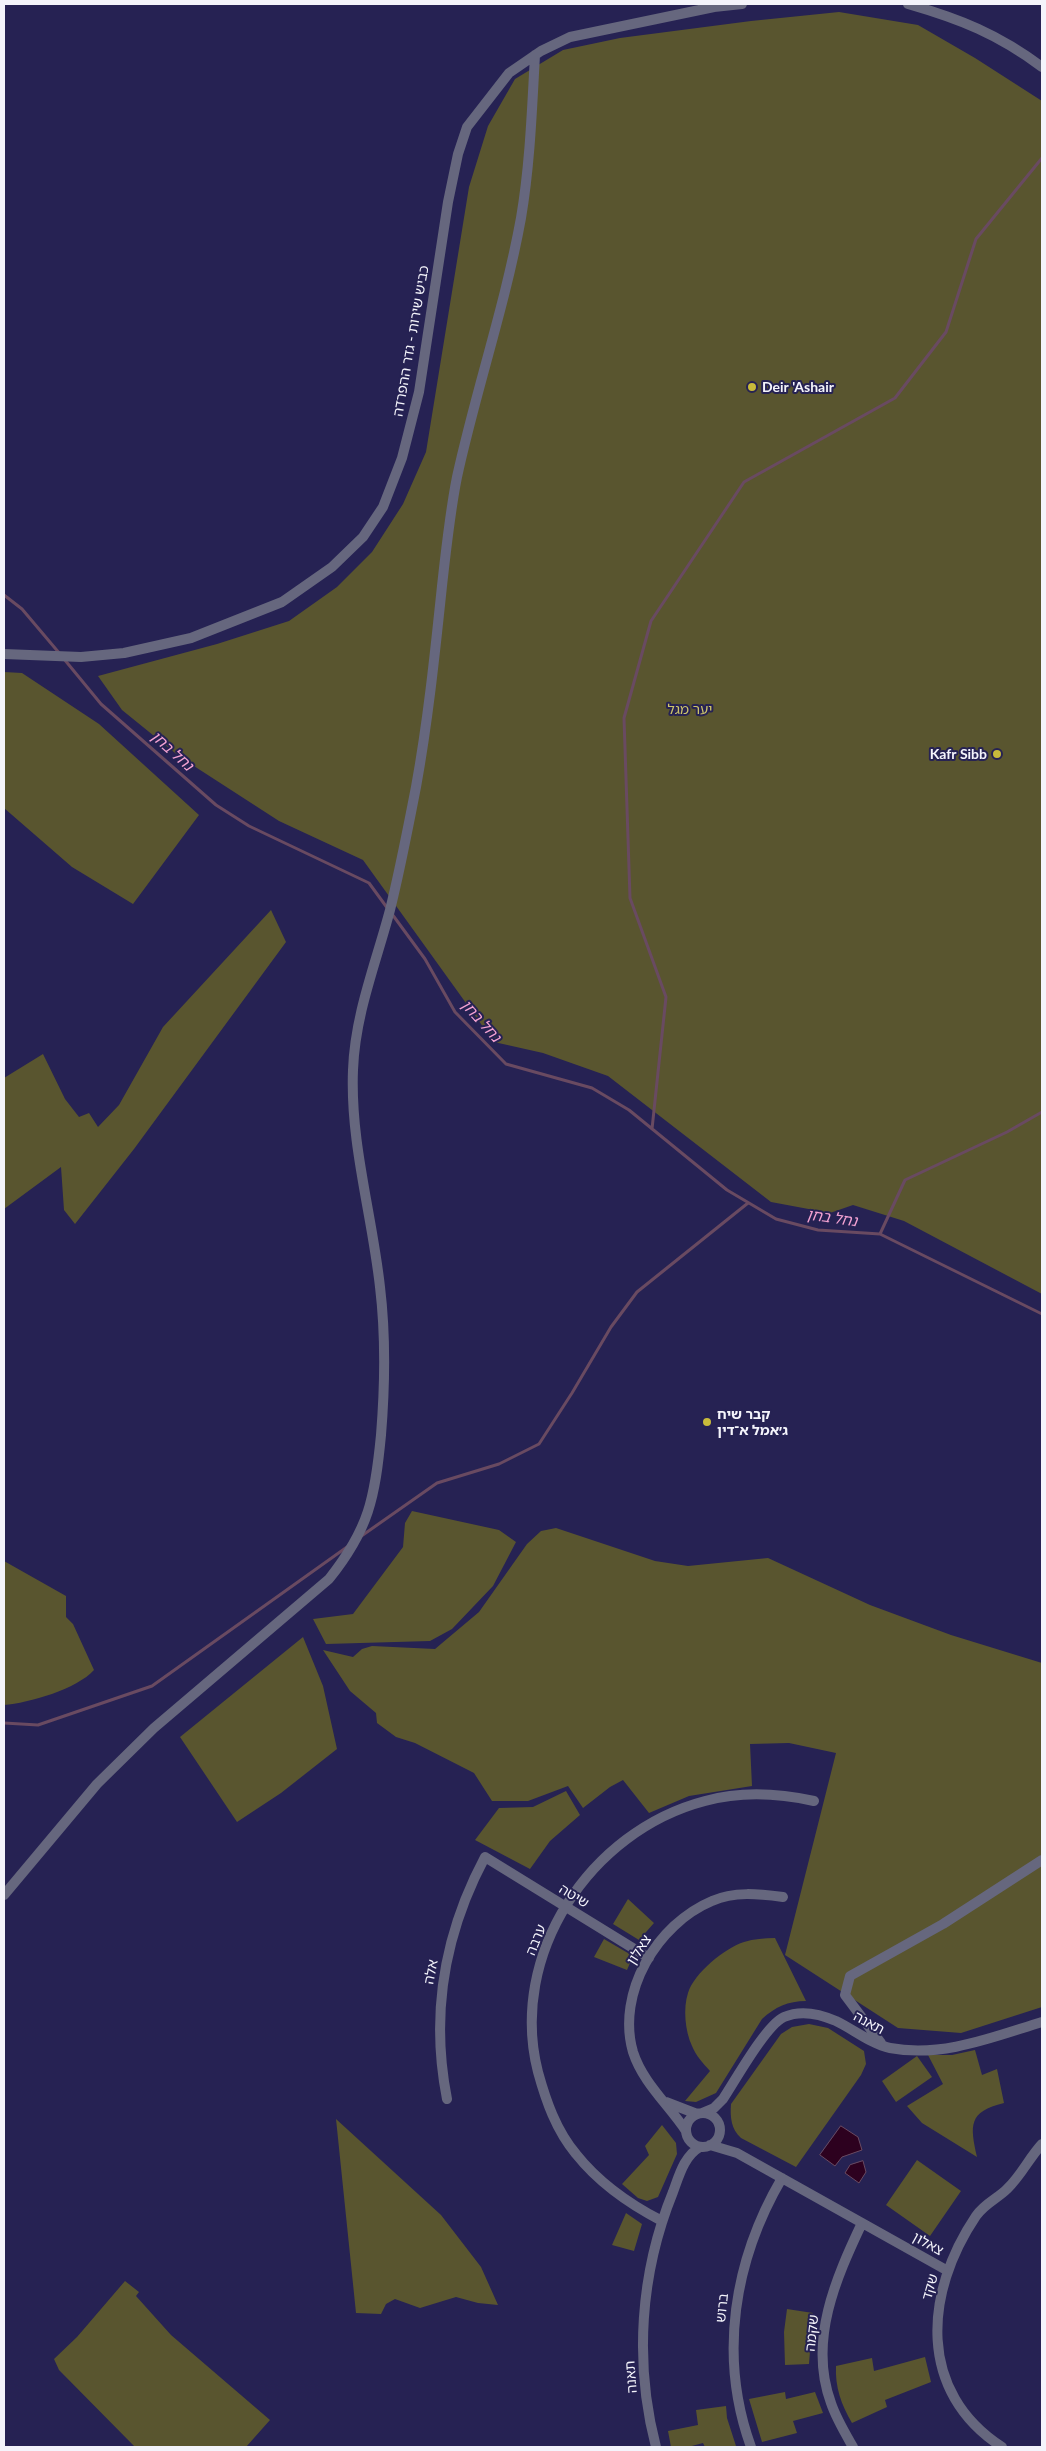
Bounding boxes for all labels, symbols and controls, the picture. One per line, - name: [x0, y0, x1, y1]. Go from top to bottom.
- street label: כביש שירות - גדר ההפרדה: [389, 264, 433, 418]
- place label: Deir 'Ashair: [762, 379, 834, 395]
- marker: Deir 'Ashair: [746, 381, 758, 393]
- park label: יער מגל: [668, 701, 712, 717]
- water label: נחל בחן: [147, 727, 197, 775]
- place label: Kafr Sibb: [930, 746, 987, 762]
- marker: Kafr Sibb: [991, 748, 1003, 760]
- water label: נחל בחן: [457, 996, 505, 1046]
- water label: נחל בחן: [806, 1206, 858, 1230]
- place label: קבר שיח ג׳אמל א־דין: [717, 1406, 788, 1438]
- marker: קבר שיח ג׳אמל א־דין: [701, 1416, 713, 1428]
- street label: שיטה: [556, 1880, 592, 1912]
- street label: ערבה: [522, 1922, 550, 1958]
- street label: צאלון: [623, 1932, 655, 1968]
- street label: אלה: [420, 1958, 442, 1986]
- street label: תאנה: [851, 2008, 887, 2038]
- street label: צאלון: [910, 2229, 946, 2259]
- street label: שקד: [918, 2272, 942, 2302]
- street label: ברוש: [712, 2292, 732, 2324]
- street label: שקמה: [802, 2314, 822, 2352]
- street label: תאנה: [621, 2360, 641, 2394]

